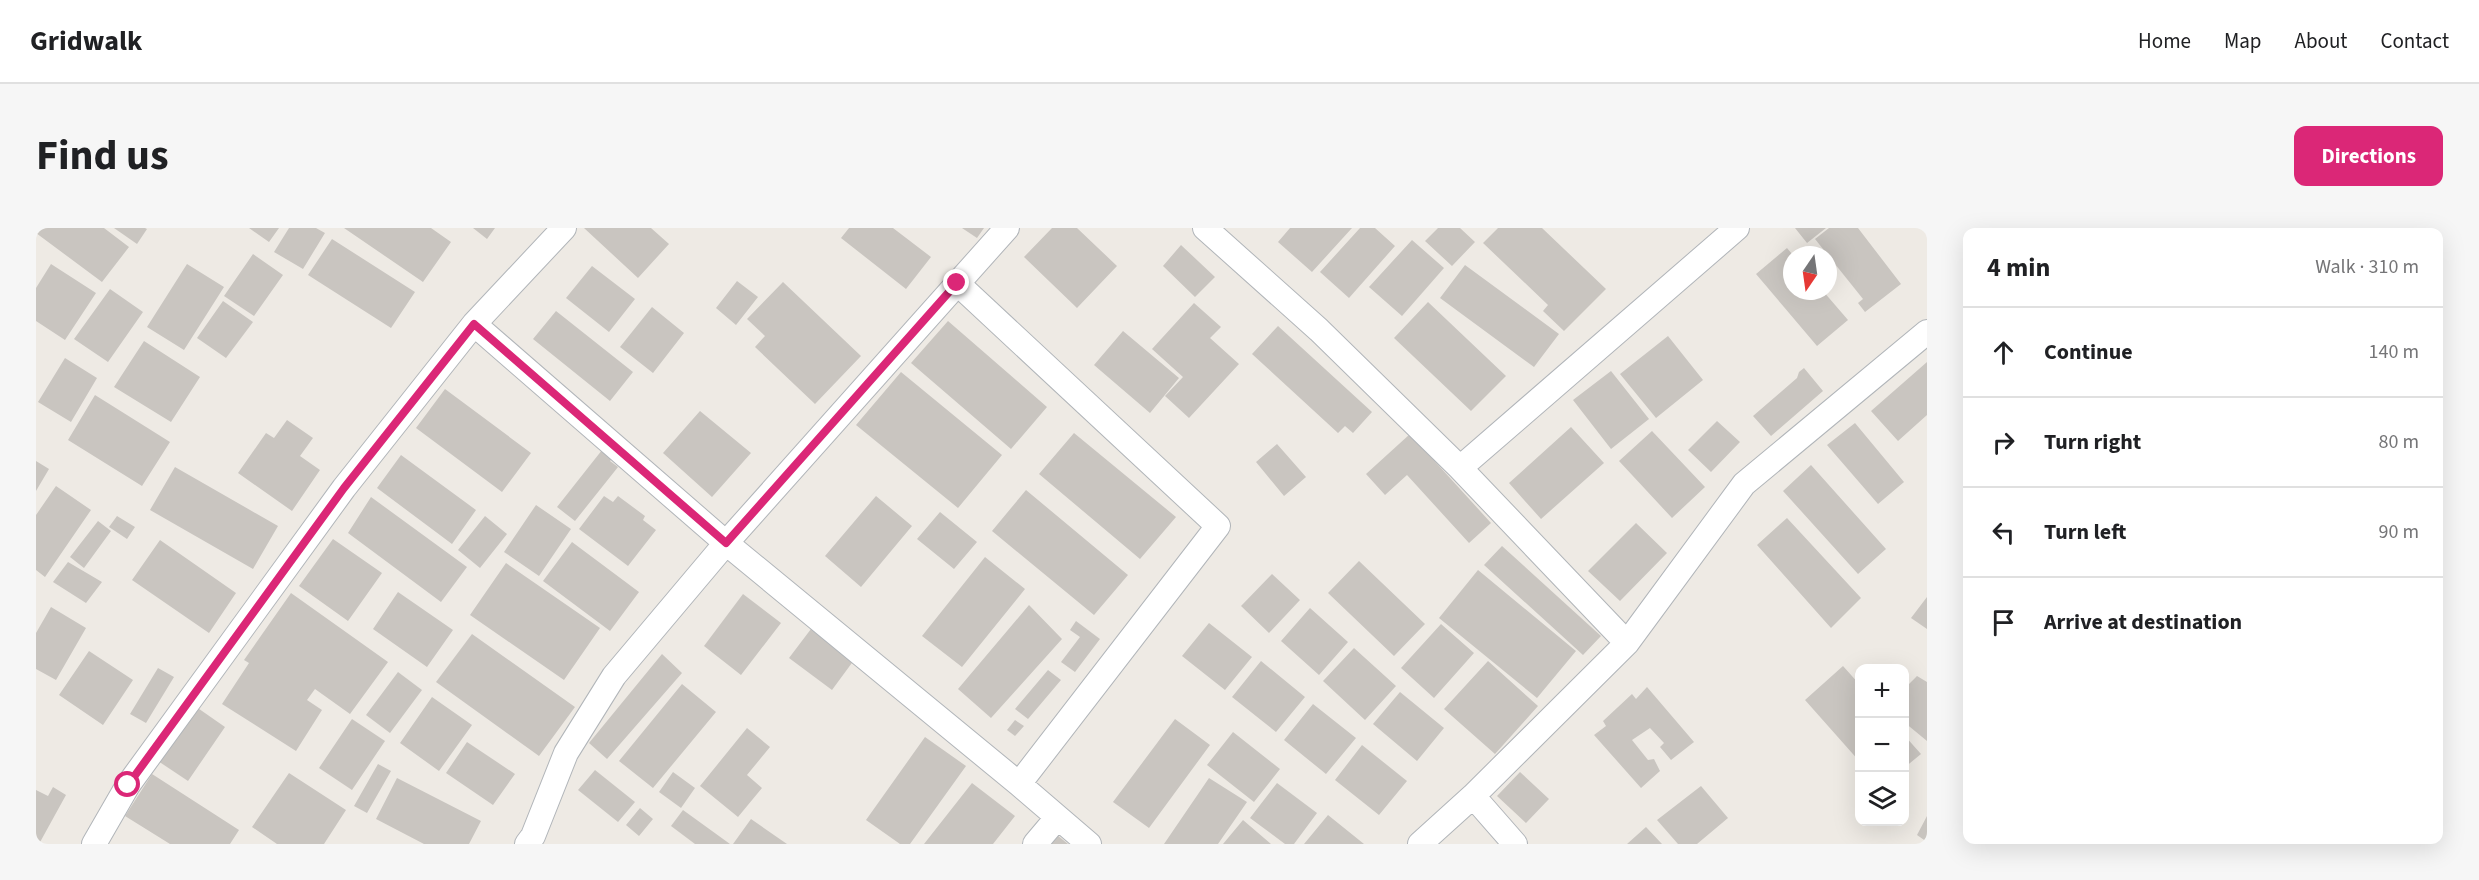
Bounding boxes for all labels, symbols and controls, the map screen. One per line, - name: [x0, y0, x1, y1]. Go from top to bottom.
- text: Gridwalk: [30, 21, 142, 61]
- text: Home: [2138, 26, 2191, 56]
- text: Map: [2224, 26, 2262, 56]
- text: About: [2295, 26, 2347, 56]
- text: Contact: [2380, 26, 2449, 56]
- text: Find us: [36, 126, 169, 186]
- button: Directions: [2294, 126, 2443, 186]
- north arrow: [1783, 246, 1837, 300]
- text: 4 min: [1987, 249, 2050, 286]
- text: Walk · 310 m: [2315, 253, 2419, 281]
- route end: [943, 269, 969, 295]
- icon: ahead: [1987, 336, 2020, 369]
- text: Continue: [2044, 336, 2133, 368]
- text: 140 m: [2369, 338, 2419, 366]
- icon: right: [1987, 426, 2020, 459]
- text: Turn right: [2044, 426, 2141, 458]
- text: 80 m: [2379, 428, 2419, 456]
- icon: left: [1987, 516, 2020, 549]
- text: Turn left: [2044, 516, 2126, 548]
- text: 90 m: [2379, 518, 2419, 546]
- icon: arrive: [1987, 606, 2020, 639]
- text: Arrive at destination: [2044, 606, 2242, 638]
- map controls: [1855, 664, 1909, 826]
- button: +: [1855, 664, 1909, 718]
- button: −: [1855, 718, 1909, 772]
- route start: [114, 771, 140, 797]
- button: layers: [1855, 772, 1909, 826]

